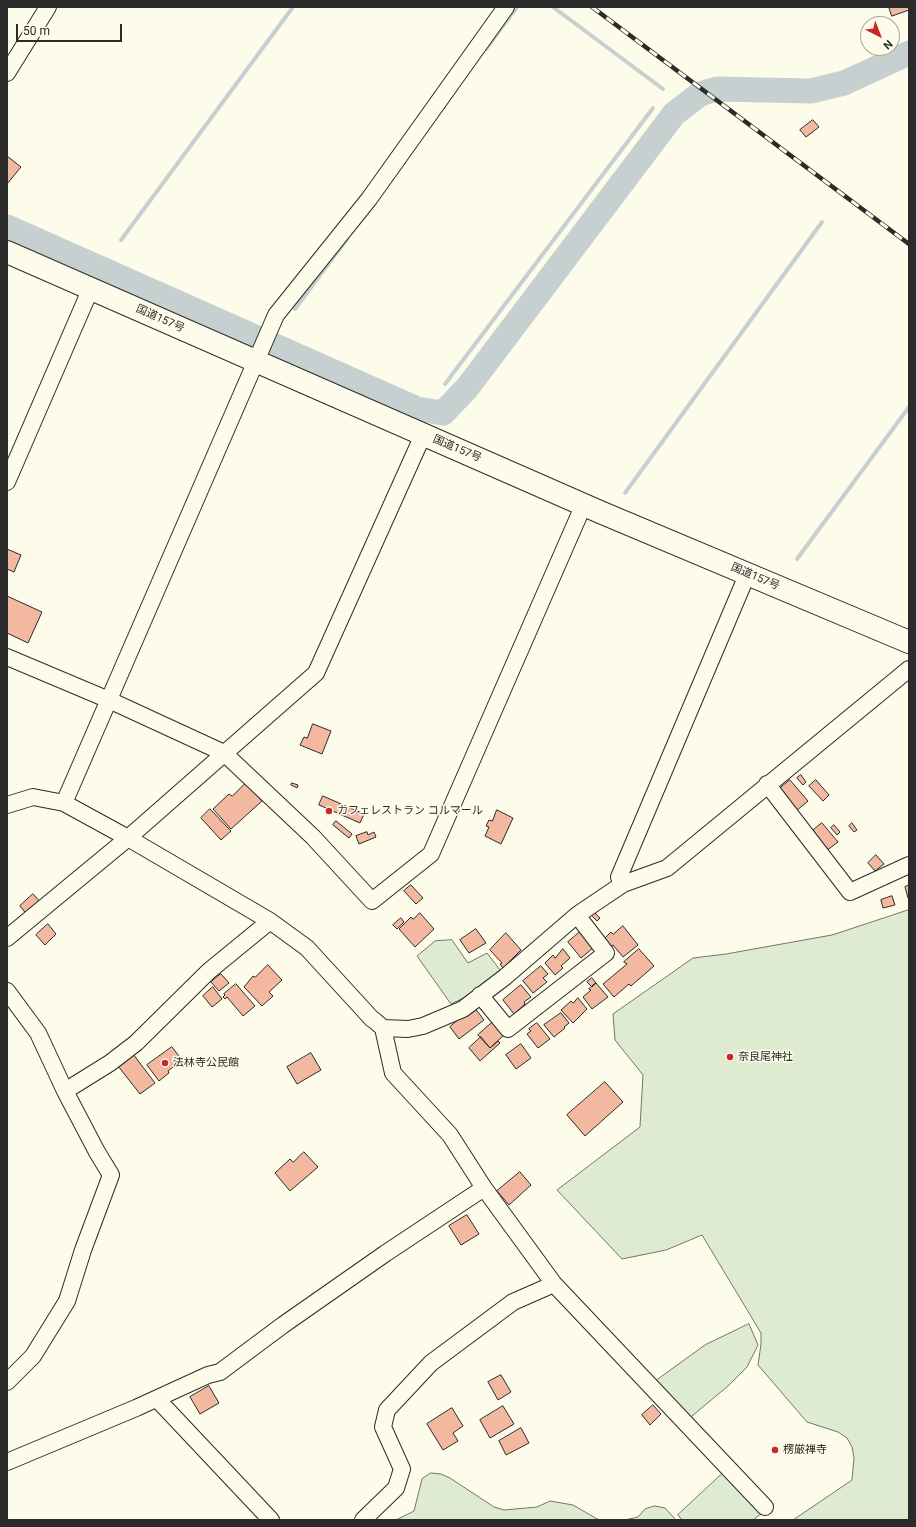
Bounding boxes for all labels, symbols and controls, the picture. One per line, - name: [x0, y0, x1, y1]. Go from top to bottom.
- scale bar: [18, 16, 124, 42]
- north arrow: [860, 16, 900, 56]
- text: 50 m: [23, 24, 50, 38]
- text: N: [880, 37, 895, 52]
- street label: 国道157号: [134, 302, 186, 336]
- street label: 国道157号: [431, 433, 483, 465]
- street label: 国道157号: [729, 561, 781, 593]
- place label: カフェレストラン コルマール: [337, 804, 483, 818]
- marker: カフェレストラン コルマール: [324, 806, 334, 816]
- place label: 奈良尾神社: [738, 1050, 793, 1064]
- marker: 奈良尾神社: [725, 1052, 735, 1062]
- place label: 法林寺公民館: [173, 1056, 239, 1070]
- marker: 法林寺公民館: [160, 1058, 170, 1068]
- place label: 楞厳禅寺: [783, 1443, 827, 1457]
- marker: 楞厳禅寺: [770, 1445, 780, 1455]

